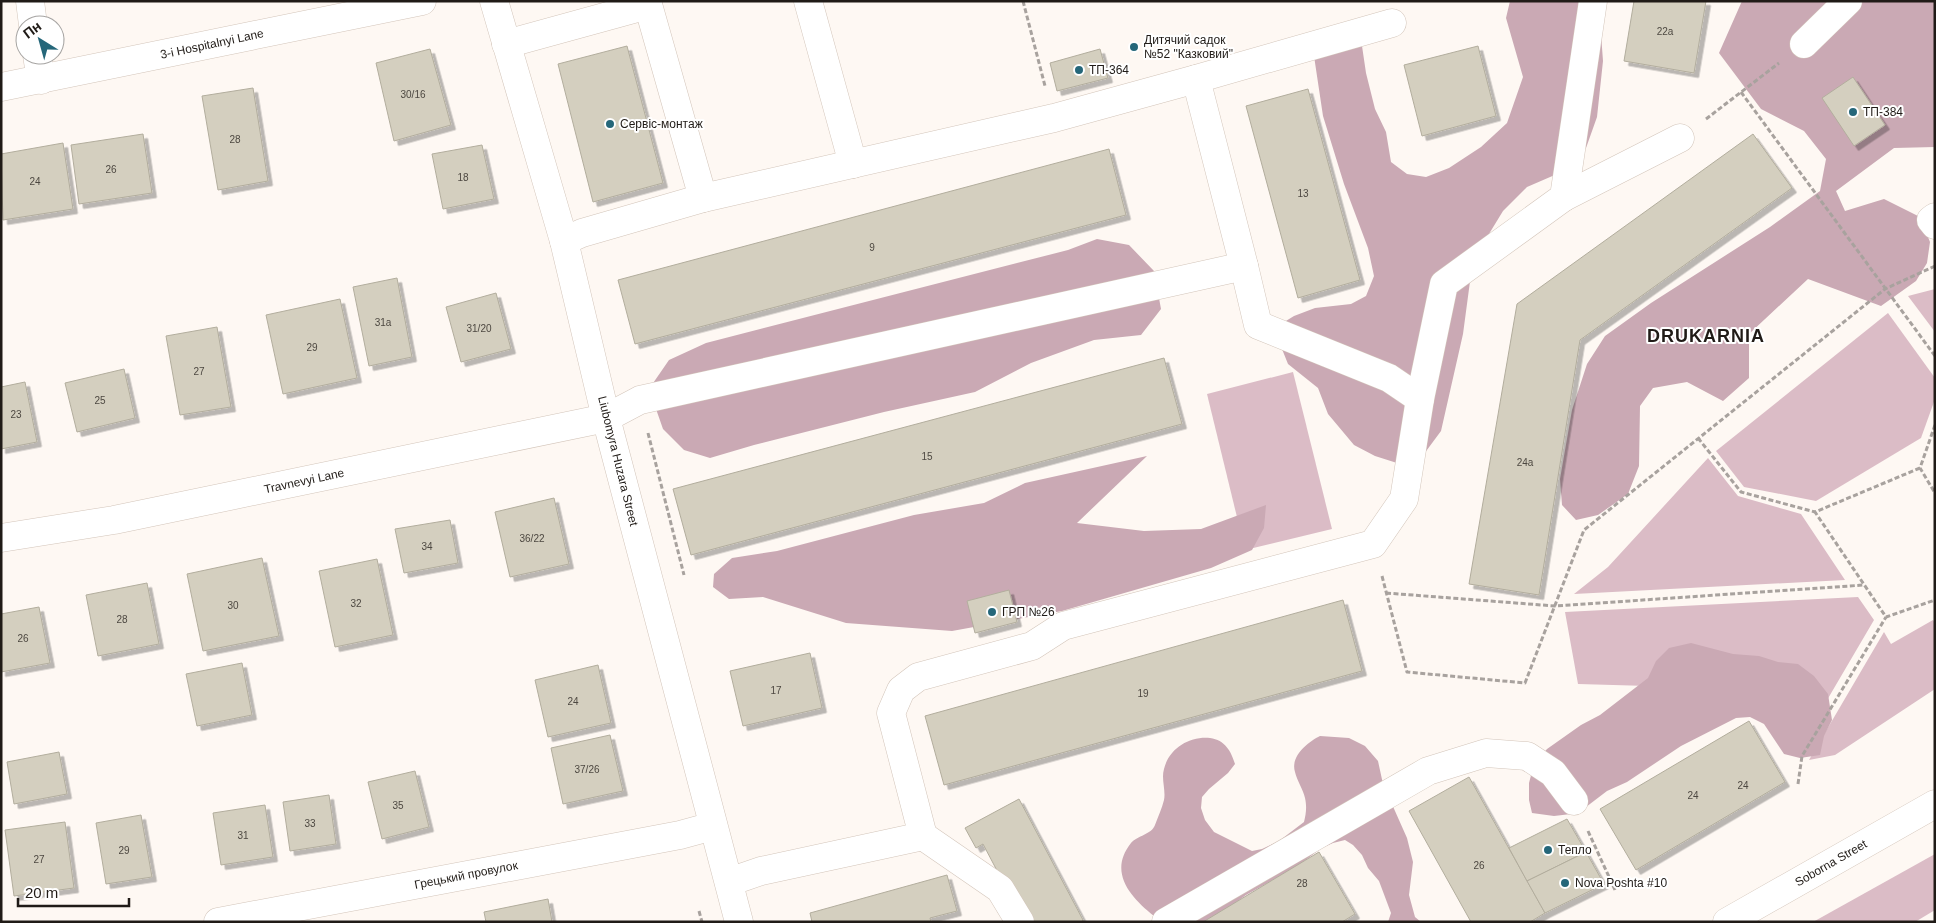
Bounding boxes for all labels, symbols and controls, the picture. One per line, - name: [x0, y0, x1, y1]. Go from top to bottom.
- north arrow: [15, 15, 65, 65]
- text: Пн: [20, 18, 44, 42]
- street label: 3-i Hospitalnyi Lane: [159, 26, 265, 62]
- house number: 22а: [1657, 26, 1674, 37]
- place label: Дитячий садок №52 "Казковий": [1144, 33, 1233, 61]
- marker: Дитячий садок №52 "Казковий": [1128, 41, 1140, 53]
- place label: ТП-364: [1089, 63, 1129, 77]
- marker: ТП-364: [1073, 64, 1085, 76]
- house number: 30/16: [400, 89, 426, 100]
- place label: ТП-384: [1863, 105, 1903, 119]
- marker: ТП-384: [1847, 106, 1859, 118]
- place label: Сервіс-монтаж: [620, 117, 703, 131]
- marker: Сервіс-монтаж: [604, 118, 616, 130]
- house number: 28: [229, 134, 241, 145]
- house number: 26: [105, 164, 117, 175]
- house number: 18: [457, 172, 469, 183]
- house number: 24: [29, 176, 41, 187]
- house number: 13: [1297, 188, 1309, 199]
- house number: 9: [869, 242, 875, 253]
- house number: 31а: [375, 317, 392, 328]
- house number: 31/20: [466, 323, 492, 334]
- district label: DRUKARNIA: [1647, 326, 1765, 346]
- house number: 29: [306, 342, 318, 353]
- house number: 27: [193, 366, 205, 377]
- house number: 25: [94, 395, 106, 406]
- street label: Liubomyra Huzara Street: [595, 395, 641, 528]
- house number: 23: [10, 409, 22, 420]
- house number: 15: [921, 451, 933, 462]
- house number: 24а: [1517, 457, 1534, 468]
- street label: Travnevyi Lane: [263, 466, 346, 496]
- house number: 36/22: [519, 533, 545, 544]
- house number: 34: [421, 541, 433, 552]
- house number: 32: [350, 598, 362, 609]
- house number: 30: [227, 600, 239, 611]
- place label: ГРП №26: [1002, 605, 1055, 619]
- marker: ГРП №26: [986, 606, 998, 618]
- house number: 28: [116, 614, 128, 625]
- house number: 26: [17, 633, 29, 644]
- house number: 17: [770, 685, 782, 696]
- house number: 19: [1137, 688, 1149, 699]
- house number: 24: [567, 696, 579, 707]
- house number: 37/26: [574, 764, 600, 775]
- house number: 24: [1737, 780, 1749, 791]
- house number: 24: [1687, 790, 1699, 801]
- house number: 35: [392, 800, 404, 811]
- house number: 33: [304, 818, 316, 829]
- house number: 31: [237, 830, 249, 841]
- street label: Soborna Street: [1793, 836, 1870, 889]
- place label: Тепло: [1558, 843, 1592, 857]
- marker: Тепло: [1542, 844, 1554, 856]
- house number: 29: [118, 845, 130, 856]
- house number: 27: [33, 854, 45, 865]
- street label: Грецький провулок: [413, 858, 520, 892]
- house number: 26: [1473, 860, 1485, 871]
- scale bar: [18, 876, 129, 908]
- place label: Nova Poshta #10: [1575, 876, 1667, 890]
- marker: Nova Poshta #10: [1559, 877, 1571, 889]
- house number: 28: [1296, 878, 1308, 889]
- text: 20 m: [25, 884, 58, 901]

